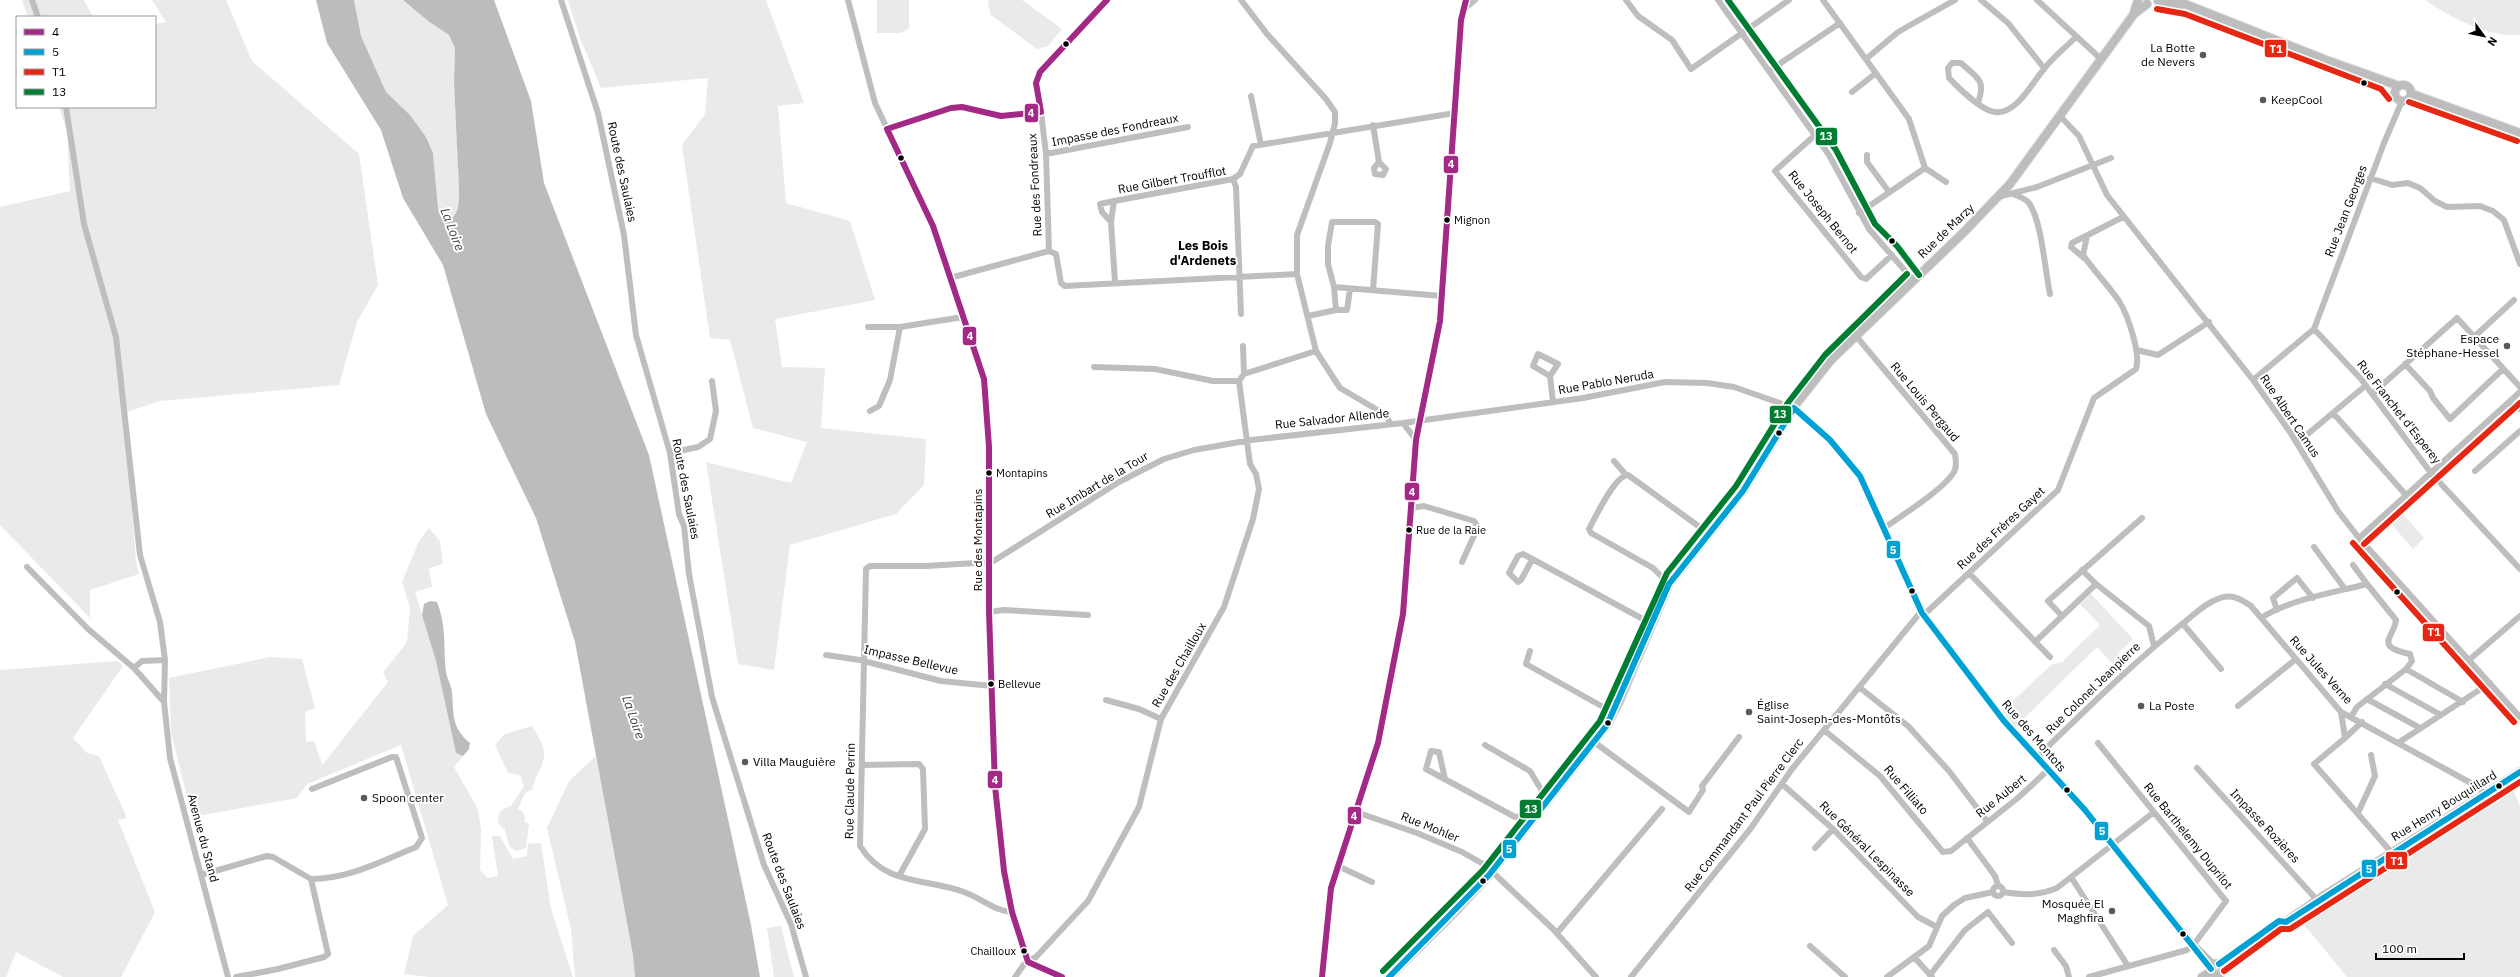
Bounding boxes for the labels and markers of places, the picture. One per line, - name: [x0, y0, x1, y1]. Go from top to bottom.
- unlabelled marker: [1061, 39, 1071, 49]
- place label: La Botte de Nevers: [2141, 40, 2195, 69]
- marker: La Botte de Nevers: [2198, 50, 2208, 60]
- unlabelled marker: [2359, 78, 2369, 88]
- place label: KeepCool: [2271, 92, 2323, 107]
- marker: KeepCool: [2258, 95, 2268, 105]
- unlabelled marker: [896, 153, 906, 163]
- place label: Mignon: [1454, 213, 1490, 227]
- marker: Mignon: [1442, 215, 1452, 225]
- unlabelled marker: [1887, 236, 1897, 246]
- place label: Espace Stéphane-Hessel: [2406, 331, 2499, 360]
- marker: Espace Stéphane-Hessel: [2502, 341, 2512, 351]
- unlabelled marker: [1774, 428, 1784, 438]
- place label: Montapins: [996, 466, 1048, 480]
- marker: Montapins: [984, 468, 994, 478]
- place label: Rue de la Raie: [1416, 523, 1486, 537]
- marker: Rue de la Raie: [1404, 525, 1414, 535]
- unlabelled marker: [1907, 586, 1917, 596]
- unlabelled marker: [2392, 587, 2402, 597]
- place label: Bellevue: [998, 677, 1041, 691]
- marker: Bellevue: [986, 679, 996, 689]
- place label: Église Saint-Joseph-des-Montôts: [1757, 697, 1901, 726]
- place label: La Poste: [2149, 698, 2195, 713]
- marker: La Poste: [2136, 701, 2146, 711]
- marker: Église Saint-Joseph-des-Montôts: [1744, 707, 1754, 717]
- unlabelled marker: [1603, 718, 1613, 728]
- place label: Villa Mauguière: [753, 754, 836, 769]
- marker: Villa Mauguière: [740, 757, 750, 767]
- unlabelled marker: [2494, 781, 2504, 791]
- unlabelled marker: [2062, 785, 2072, 795]
- place label: Spoon center: [372, 790, 444, 805]
- marker: Spoon center: [359, 793, 369, 803]
- unlabelled marker: [1478, 876, 1488, 886]
- place label: Mosquée El Maghfira: [2042, 896, 2105, 925]
- marker: Mosquée El Maghfira: [2107, 906, 2117, 916]
- unlabelled marker: [2178, 929, 2188, 939]
- place label: Chailloux: [970, 944, 1016, 958]
- marker: Chailloux: [1019, 946, 1029, 956]

